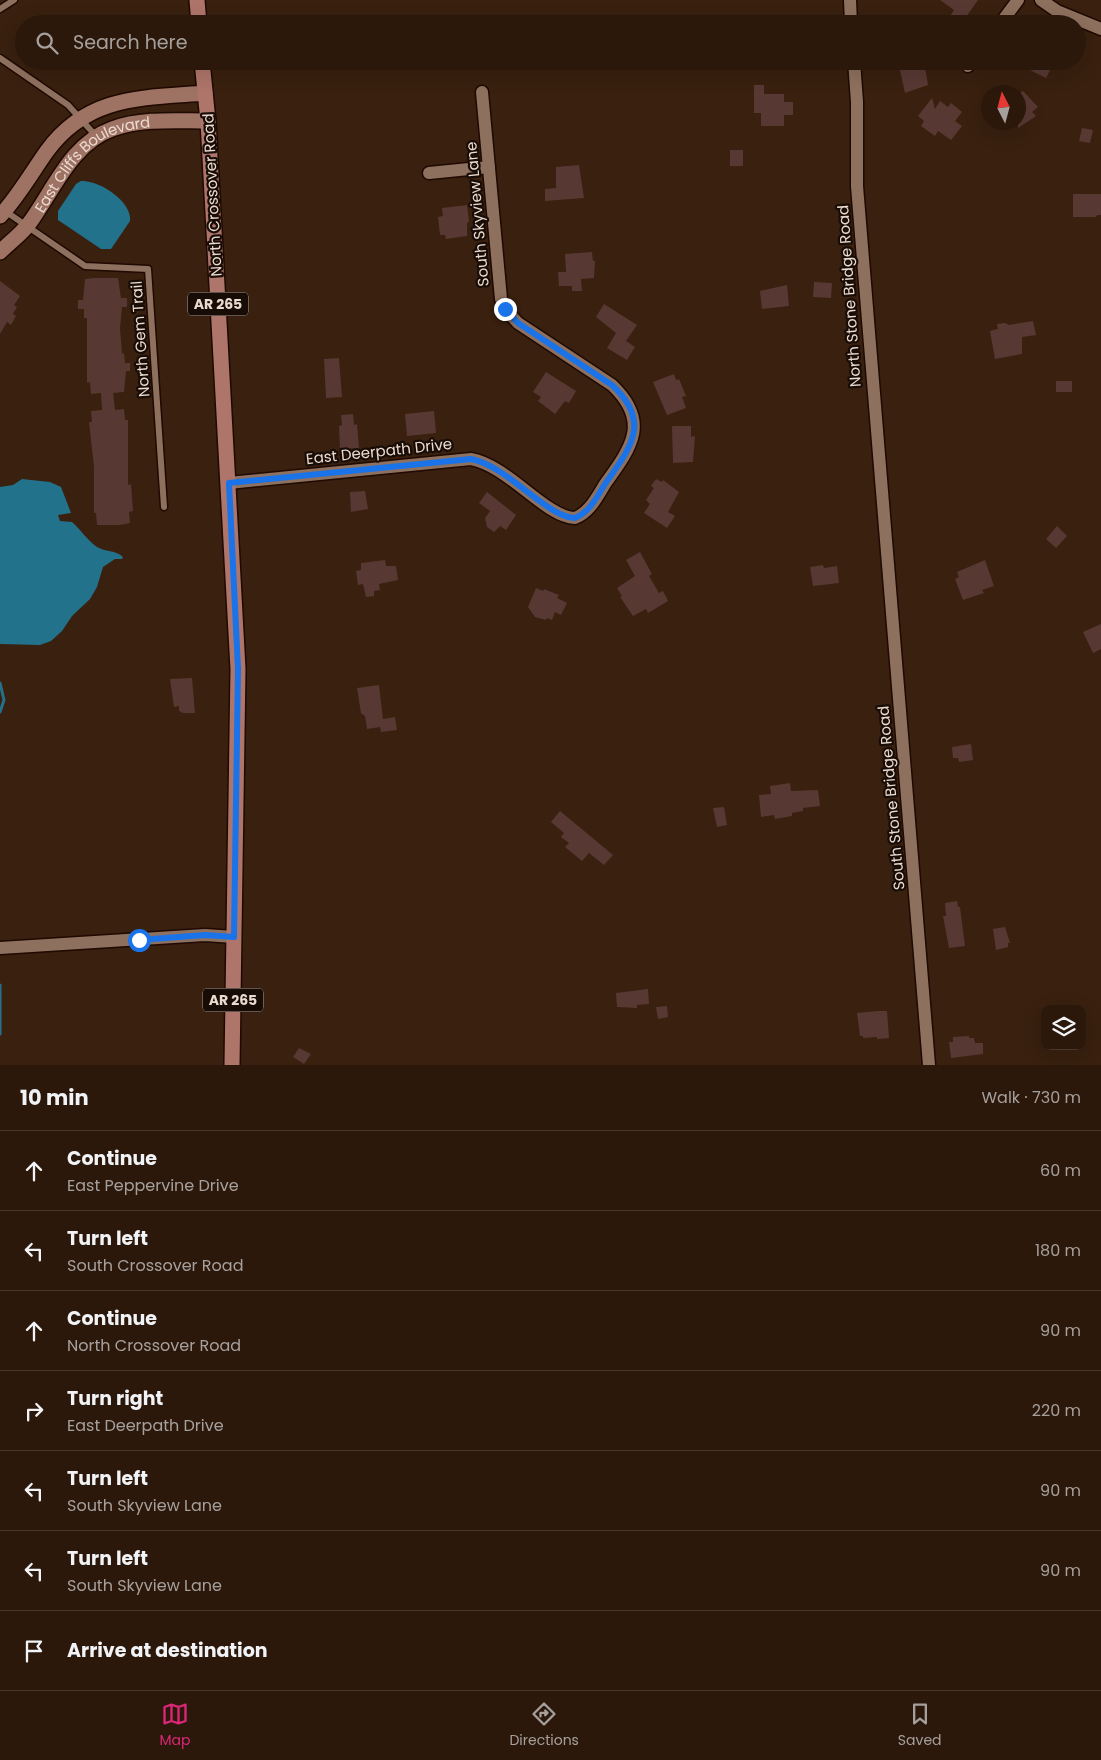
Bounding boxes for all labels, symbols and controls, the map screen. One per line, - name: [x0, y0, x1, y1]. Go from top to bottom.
- search box: [15, 15, 1086, 70]
- icon: search: [33, 29, 61, 57]
- text: Search here: [73, 29, 187, 56]
- north arrow: [981, 85, 1026, 130]
- street label: East Cliffs Boulevard: [29, 111, 151, 217]
- street label: North Crossover Road: [197, 113, 227, 277]
- street label: South Skyview Lane: [460, 141, 494, 287]
- street label: North Stone Bridge Road: [832, 204, 866, 388]
- street label: North Gem Trail: [125, 280, 155, 398]
- road number: AR 265: [188, 292, 248, 316]
- route end: [494, 298, 517, 321]
- street label: East Deerpath Drive: [305, 433, 453, 469]
- street label: South Stone Bridge Road: [872, 705, 910, 891]
- route start: [128, 929, 151, 952]
- road number: AR 265: [203, 988, 263, 1012]
- map controls: [1041, 1005, 1086, 1050]
- button: layers: [1041, 1005, 1086, 1050]
- text: 10 min: [20, 1083, 89, 1112]
- text: Walk · 730 m: [981, 1086, 1081, 1109]
- text: Continue: [67, 1145, 157, 1172]
- icon: ahead: [20, 1157, 48, 1185]
- text: 60 m: [1040, 1159, 1081, 1182]
- text: East Peppervine Drive: [67, 1174, 239, 1197]
- text: Turn left: [67, 1225, 148, 1252]
- icon: left: [20, 1237, 48, 1265]
- text: 180 m: [1035, 1239, 1081, 1262]
- text: South Crossover Road: [67, 1254, 243, 1277]
- text: Continue: [67, 1305, 157, 1332]
- icon: ahead: [20, 1317, 48, 1345]
- text: 90 m: [1040, 1319, 1081, 1342]
- text: North Crossover Road: [67, 1334, 241, 1357]
- text: Turn right: [67, 1385, 163, 1412]
- icon: right: [20, 1397, 48, 1425]
- text: 220 m: [1032, 1399, 1081, 1422]
- text: East Deerpath Drive: [67, 1414, 224, 1437]
- text: Turn left: [67, 1465, 148, 1492]
- icon: left: [20, 1477, 48, 1505]
- text: 90 m: [1040, 1479, 1081, 1502]
- text: South Skyview Lane: [67, 1494, 222, 1517]
- text: Turn left: [67, 1545, 148, 1572]
- icon: left: [20, 1557, 48, 1585]
- text: 90 m: [1040, 1559, 1081, 1582]
- text: South Skyview Lane: [67, 1574, 222, 1597]
- icon: arrive: [20, 1637, 48, 1665]
- text: Arrive at destination: [67, 1637, 268, 1664]
- tab: Map: [159, 1700, 190, 1751]
- tab: Directions: [509, 1700, 579, 1751]
- tab: Saved: [898, 1700, 942, 1751]

